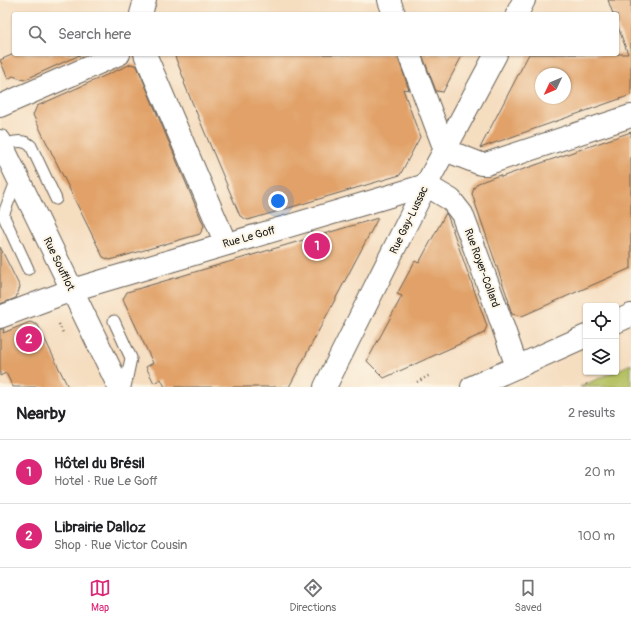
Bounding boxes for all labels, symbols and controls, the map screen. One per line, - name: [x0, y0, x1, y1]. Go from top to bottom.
- search box: [12, 12, 619, 56]
- icon: search: [26, 23, 48, 45]
- text: Search here: [58, 25, 131, 44]
- north arrow: [535, 68, 571, 104]
- street label: Rue Gay-Lussac: [387, 184, 431, 256]
- your location: [268, 191, 288, 211]
- street label: Rue Le Goff: [221, 223, 277, 251]
- street label: Rue Royer-Collard: [462, 227, 502, 309]
- pin: 1: [304, 231, 330, 261]
- street label: Rue Soufflot: [41, 235, 78, 293]
- map controls: [583, 303, 619, 375]
- button: locate: [583, 303, 619, 339]
- pin: 2: [16, 324, 42, 354]
- button: layers: [583, 339, 619, 375]
- text: Nearby: [16, 403, 65, 424]
- text: 2 results: [568, 405, 615, 421]
- text: Hôtel du Brésil: [54, 454, 145, 473]
- text: 1: [26, 464, 32, 480]
- text: 20 m: [584, 464, 615, 480]
- text: Hotel · Rue Le Goff: [54, 473, 158, 489]
- text: Librairie Dalloz: [54, 518, 146, 537]
- text: 2: [25, 528, 33, 544]
- text: 100 m: [578, 528, 615, 544]
- text: Shop · Rue Victor Cousin: [54, 537, 187, 553]
- tab: Map: [89, 577, 111, 614]
- tab: Directions: [289, 577, 336, 614]
- tab: Saved: [515, 577, 542, 614]

